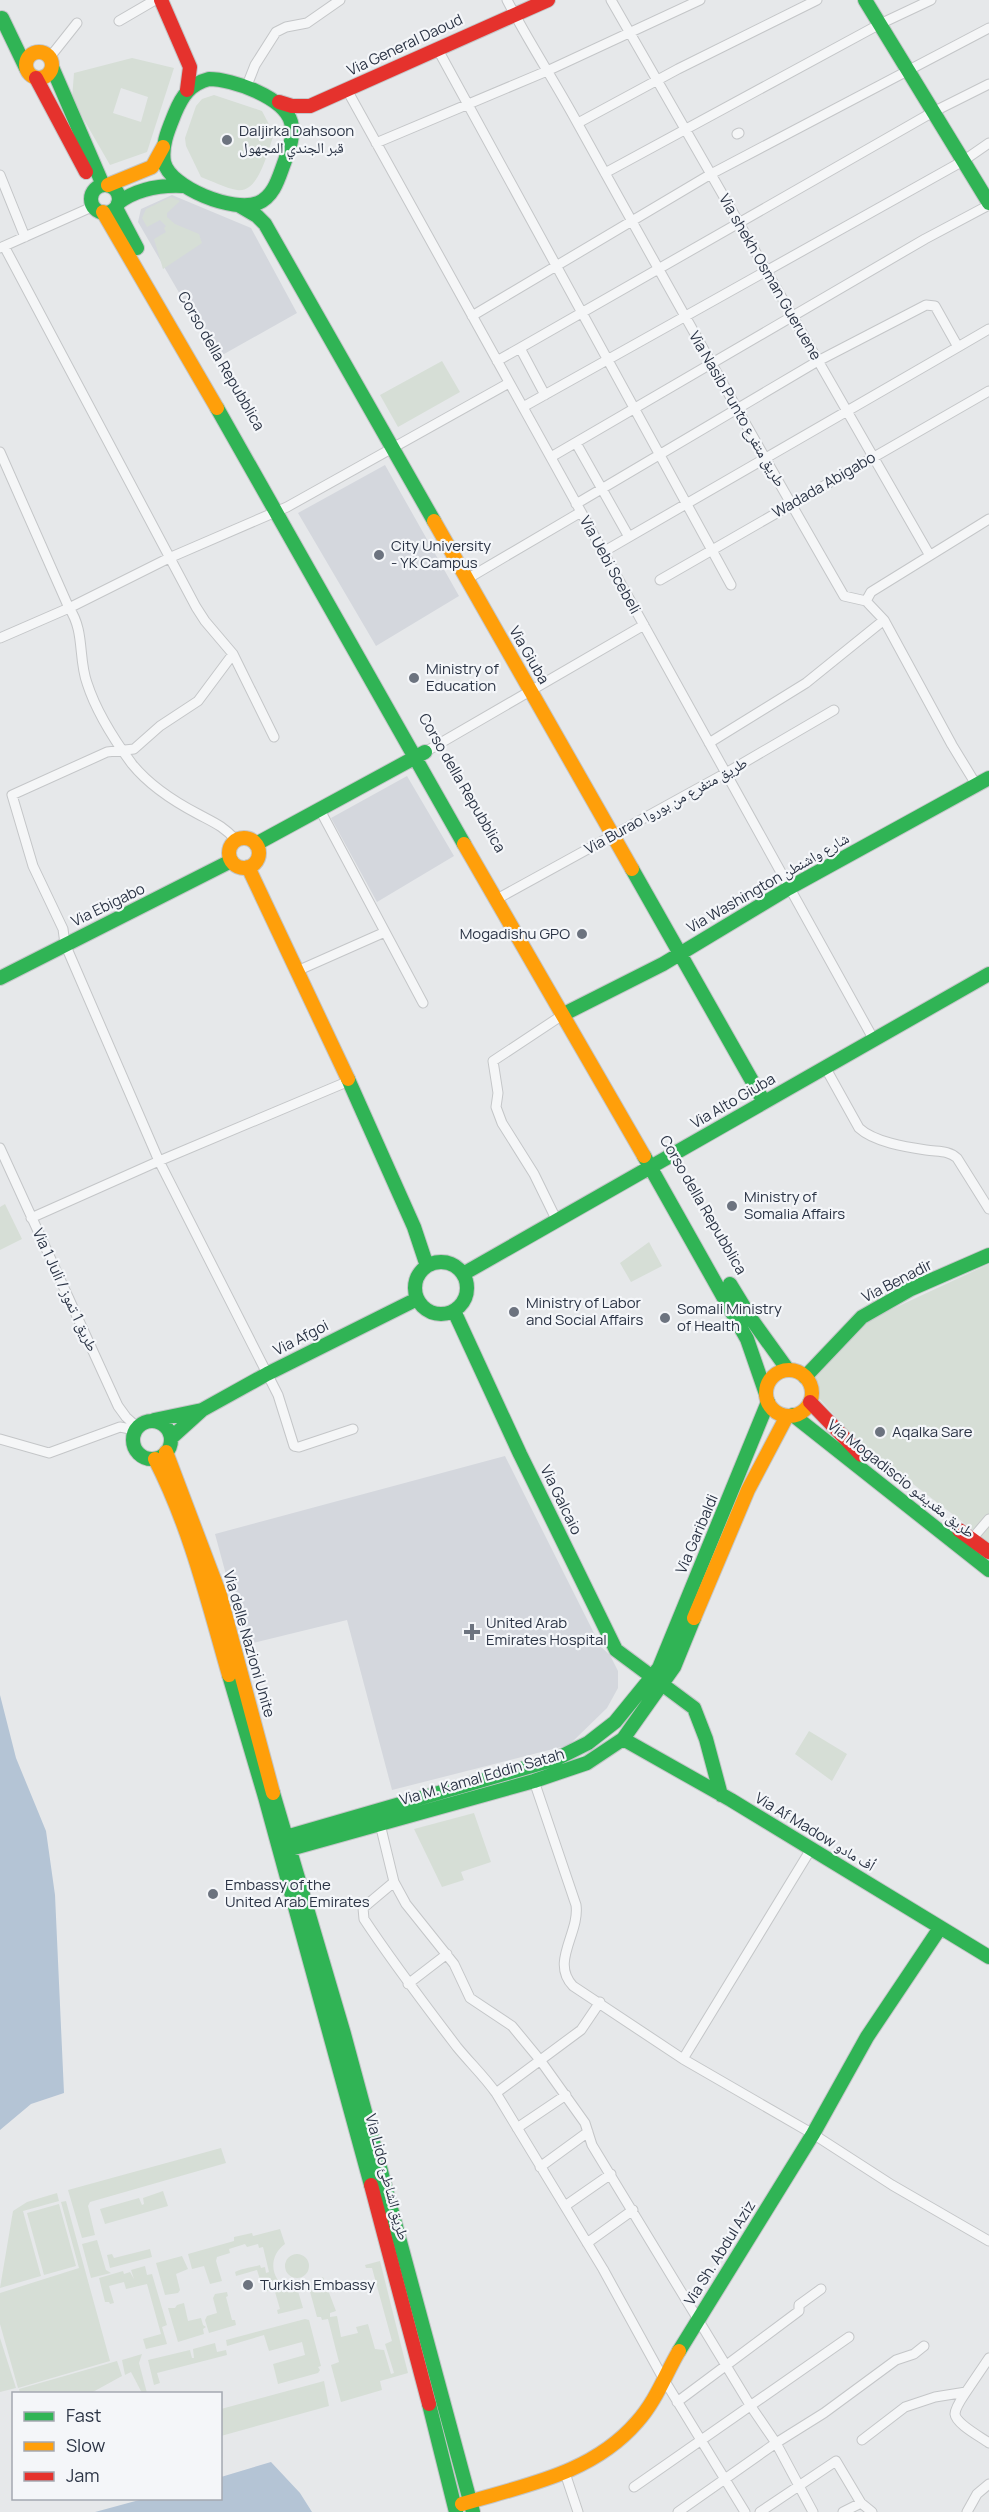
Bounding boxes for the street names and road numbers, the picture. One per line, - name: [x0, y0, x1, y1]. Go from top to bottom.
- street label: Via General Daoud: [344, 9, 466, 81]
- street label: Via shekh Osman Gueruene: [714, 190, 827, 364]
- street label: Corso della Repubblica: [173, 287, 270, 434]
- street label: Via Nasib Punto طريق متفرع: [684, 327, 791, 491]
- street label: Wadada Abigabo: [768, 446, 879, 523]
- street label: Via Uebi Scebeli: [575, 512, 646, 618]
- street label: Via Giuba: [504, 622, 554, 688]
- street label: Corso della Repubblica: [414, 709, 511, 856]
- street label: Via Burao طريق متفرع من بوروا: [581, 752, 751, 859]
- street label: Via Washington شارع واشنطن: [683, 827, 853, 938]
- street label: Via Ebigabo: [67, 878, 148, 931]
- street label: Via Alto Giuba: [687, 1068, 779, 1133]
- street label: Corso della Repubblica: [655, 1131, 752, 1278]
- street label: Via 1 Juli / طريق 1 تموز: [28, 1225, 103, 1355]
- street label: Via Benadir: [858, 1254, 936, 1307]
- street label: Via Afgoi: [270, 1315, 332, 1360]
- street label: Via Mogadiscio طريق مقديشو: [823, 1414, 979, 1543]
- street label: Via Galcaio: [536, 1461, 587, 1538]
- street label: Via Garibaldi: [670, 1491, 723, 1577]
- street label: Via delle Nazioni Unite: [218, 1568, 281, 1720]
- street label: Via M. Kamal Eddin Satah: [397, 1743, 567, 1810]
- street label: Via Af Madow أف مادو: [751, 1787, 880, 1876]
- street label: Via Lido طريق الشاطئ: [361, 2111, 414, 2242]
- street label: Via Sh. Abdul Aziz: [679, 2196, 760, 2309]

